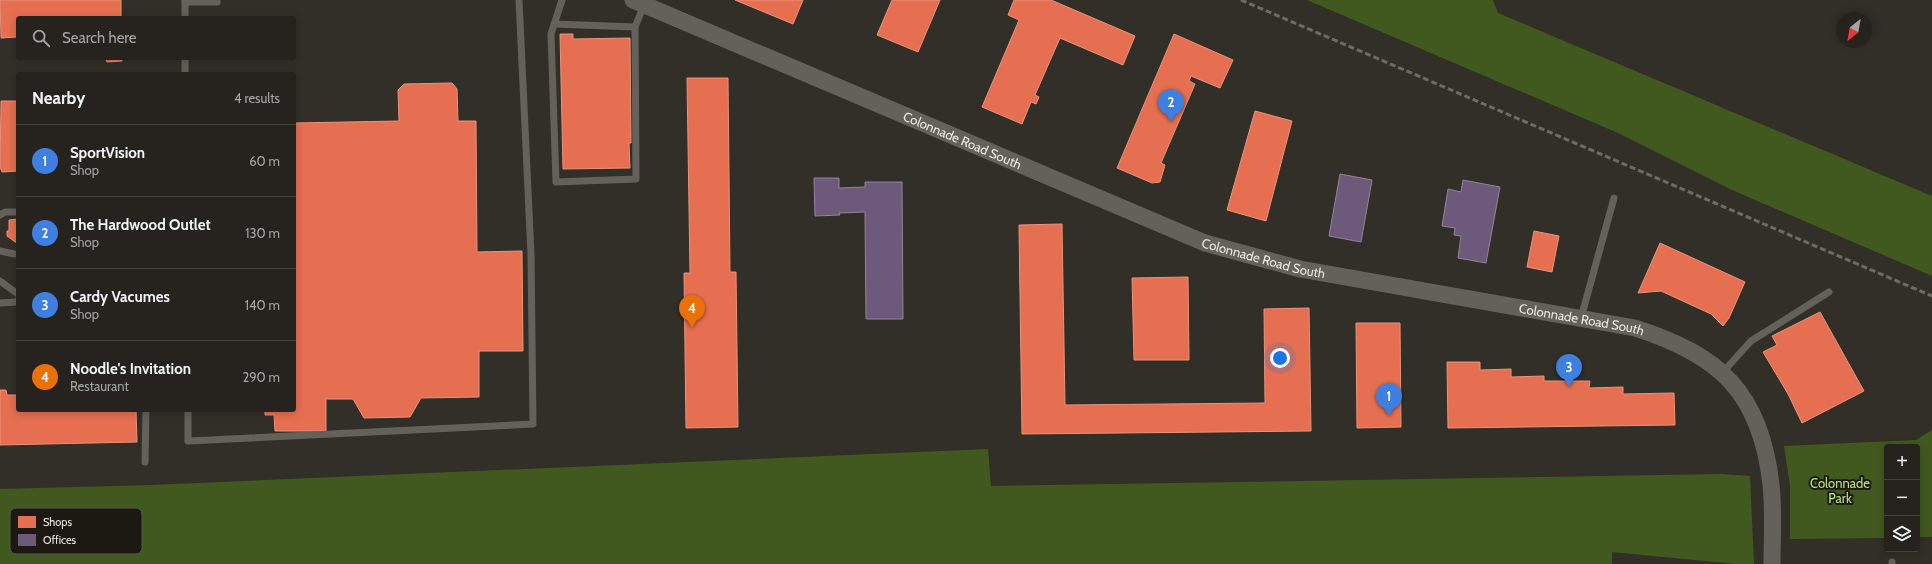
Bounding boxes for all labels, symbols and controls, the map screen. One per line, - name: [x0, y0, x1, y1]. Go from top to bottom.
- north arrow: [1836, 12, 1872, 48]
- search box: [16, 16, 296, 60]
- icon: search: [30, 27, 52, 49]
- text: Search here: [62, 29, 137, 47]
- text: Nearby: [32, 88, 85, 108]
- pin: 2: [1158, 89, 1184, 122]
- text: 4 results: [234, 90, 280, 106]
- street label: Colonnade Road South: [901, 108, 1024, 172]
- text: SportVision: [70, 144, 145, 162]
- text: 1: [43, 153, 47, 169]
- text: 60 m: [249, 153, 280, 169]
- text: Shop: [70, 162, 99, 178]
- text: The Hardwood Outlet: [70, 216, 211, 234]
- text: 2: [42, 225, 48, 241]
- text: 130 m: [245, 225, 280, 241]
- text: Shop: [70, 234, 99, 250]
- street label: Colonnade Road South: [1200, 235, 1326, 281]
- text: Cardy Vacumes: [70, 288, 170, 306]
- pin: 4: [679, 295, 705, 328]
- text: 3: [41, 297, 49, 313]
- text: 140 m: [245, 297, 280, 313]
- street label: Colonnade Road South: [1518, 300, 1646, 339]
- text: Shop: [70, 306, 99, 322]
- your location: [1270, 348, 1290, 368]
- pin: 3: [1556, 354, 1582, 387]
- text: Noodle's Invitation: [70, 360, 191, 378]
- text: 4: [41, 369, 49, 385]
- text: 290 m: [242, 369, 280, 385]
- text: Restaurant: [70, 378, 129, 394]
- pin: 1: [1376, 383, 1402, 416]
- map controls: [1884, 444, 1920, 552]
- button: +: [1884, 444, 1920, 480]
- park label: Colonnade Park: [1810, 475, 1870, 506]
- button: −: [1884, 480, 1920, 516]
- legend: [10, 508, 142, 554]
- text: Shops: [43, 515, 72, 529]
- button: layers: [1884, 516, 1920, 552]
- text: Offices: [43, 533, 77, 547]

